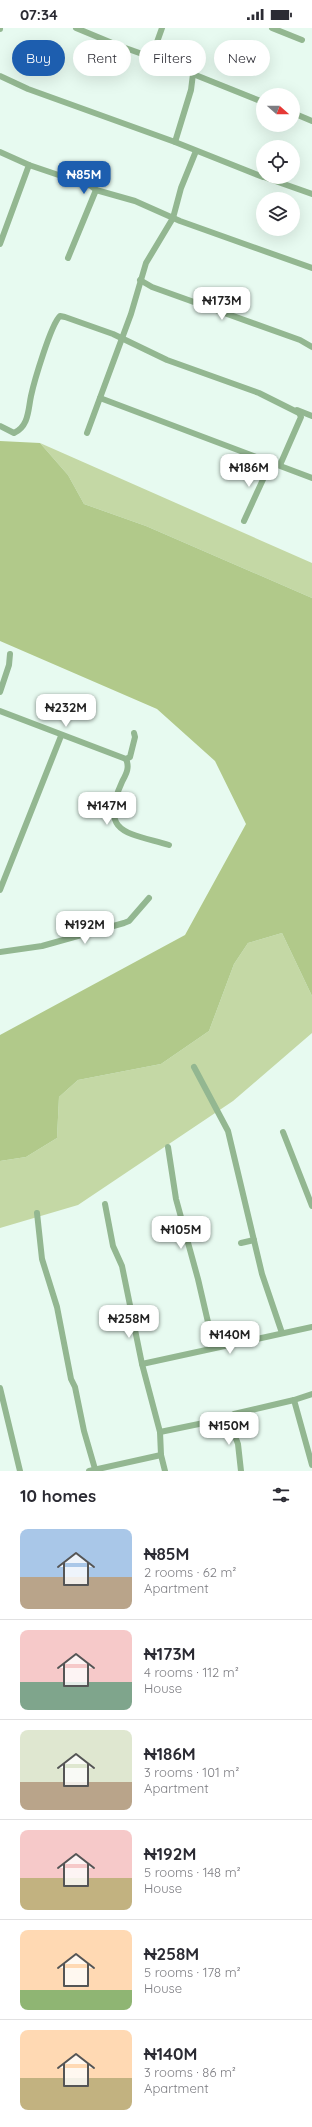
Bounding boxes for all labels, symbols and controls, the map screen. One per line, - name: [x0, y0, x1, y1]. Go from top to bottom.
- text: 07:34: [20, 5, 58, 24]
- chip: Buy: [12, 40, 65, 76]
- chip: Rent: [73, 40, 131, 76]
- chip: Filters: [139, 40, 206, 76]
- chip: New: [214, 40, 270, 76]
- north arrow: [256, 88, 300, 132]
- map controls: [256, 88, 300, 236]
- button: locate: [256, 140, 300, 184]
- pin: ₦85M: [60, 161, 108, 195]
- text: ₦85M: [67, 166, 101, 182]
- button: layers: [256, 192, 300, 236]
- pin: ₦173M: [194, 287, 250, 321]
- text: ₦173M: [202, 292, 242, 308]
- pin: ₦186M: [221, 454, 277, 488]
- text: ₦186M: [229, 459, 269, 475]
- pin: ₦232M: [38, 694, 94, 728]
- text: ₦232M: [45, 699, 87, 715]
- pin: ₦147M: [79, 792, 135, 826]
- text: ₦147M: [87, 797, 127, 813]
- pin: ₦192M: [57, 911, 113, 945]
- text: ₦192M: [65, 916, 105, 932]
- pin: ₦105M: [153, 1216, 209, 1250]
- text: ₦105M: [161, 1221, 201, 1237]
- pin: ₦258M: [101, 1305, 157, 1339]
- text: ₦258M: [108, 1310, 150, 1326]
- pin: ₦140M: [202, 1321, 258, 1355]
- text: ₦140M: [210, 1326, 250, 1342]
- pin: ₦150M: [201, 1412, 257, 1446]
- text: ₦150M: [209, 1417, 249, 1433]
- icon: filters: [270, 1484, 292, 1506]
- text: 10 homes: [20, 1485, 96, 1506]
- text: ₦85M: [144, 1543, 190, 1564]
- icon: home: [52, 1545, 100, 1593]
- text: 2 rooms · 62 m²: [144, 1564, 236, 1580]
- text: Apartment: [144, 1580, 209, 1596]
- text: ₦173M: [144, 1643, 196, 1664]
- icon: home: [52, 1646, 100, 1694]
- text: 4 rooms · 112 m²: [144, 1664, 239, 1680]
- text: House: [144, 1680, 182, 1696]
- text: ₦186M: [144, 1743, 196, 1764]
- icon: home: [52, 1746, 100, 1794]
- text: 3 rooms · 101 m²: [144, 1764, 239, 1780]
- text: Apartment: [144, 1780, 209, 1796]
- text: ₦192M: [144, 1843, 196, 1864]
- icon: home: [52, 1846, 100, 1894]
- text: 5 rooms · 148 m²: [144, 1864, 241, 1880]
- text: House: [144, 1880, 182, 1896]
- text: ₦258M: [144, 1943, 199, 1964]
- icon: home: [52, 1946, 100, 1994]
- text: 5 rooms · 178 m²: [144, 1964, 241, 1980]
- text: House: [144, 1980, 182, 1996]
- text: ₦140M: [144, 2043, 197, 2064]
- icon: home: [52, 2046, 100, 2094]
- text: 3 rooms · 86 m²: [144, 2064, 236, 2080]
- text: Apartment: [144, 2080, 209, 2096]

